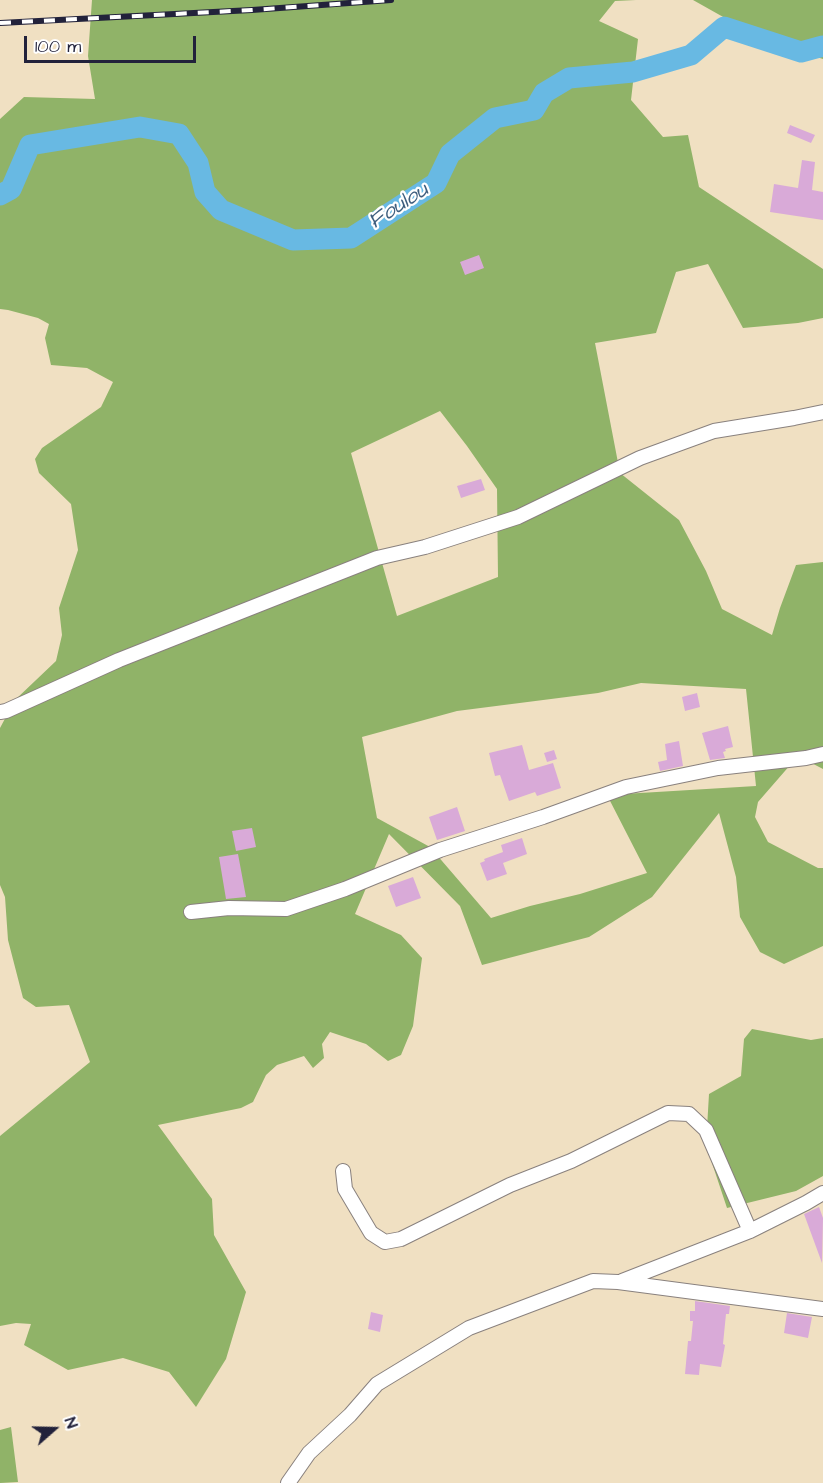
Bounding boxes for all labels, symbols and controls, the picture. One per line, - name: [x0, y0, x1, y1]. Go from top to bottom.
- scale bar: [27, 24, 200, 62]
- text: 100 m: [35, 34, 81, 59]
- water label: Foulou: [364, 178, 434, 236]
- north arrow: [24, 1399, 84, 1459]
- text: N: [59, 1414, 83, 1431]

